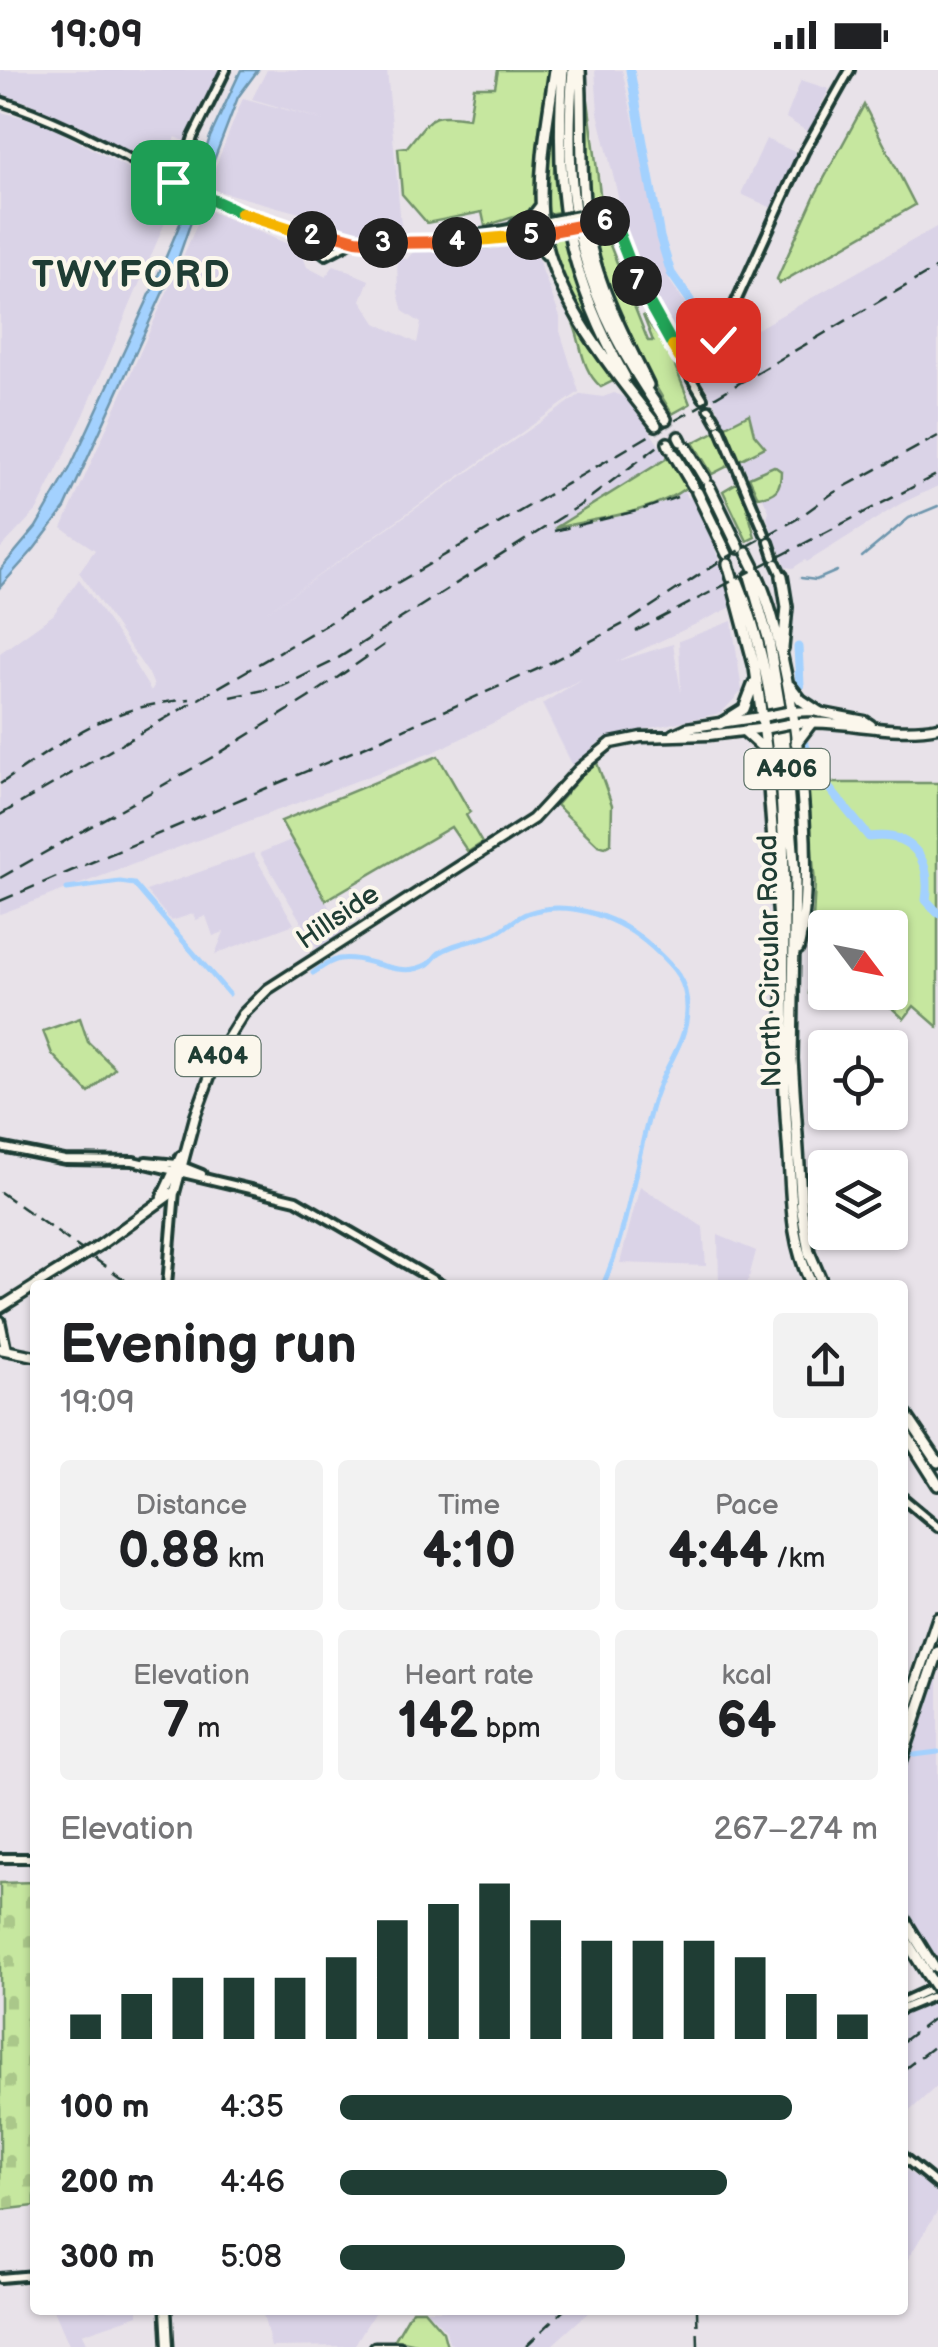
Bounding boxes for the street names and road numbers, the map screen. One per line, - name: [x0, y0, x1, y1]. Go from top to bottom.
- road number: A406: [744, 749, 830, 789]
- street label: North Circular Road: [751, 834, 789, 1088]
- street label: Hillside: [290, 877, 386, 957]
- road number: A404: [176, 1036, 260, 1076]

